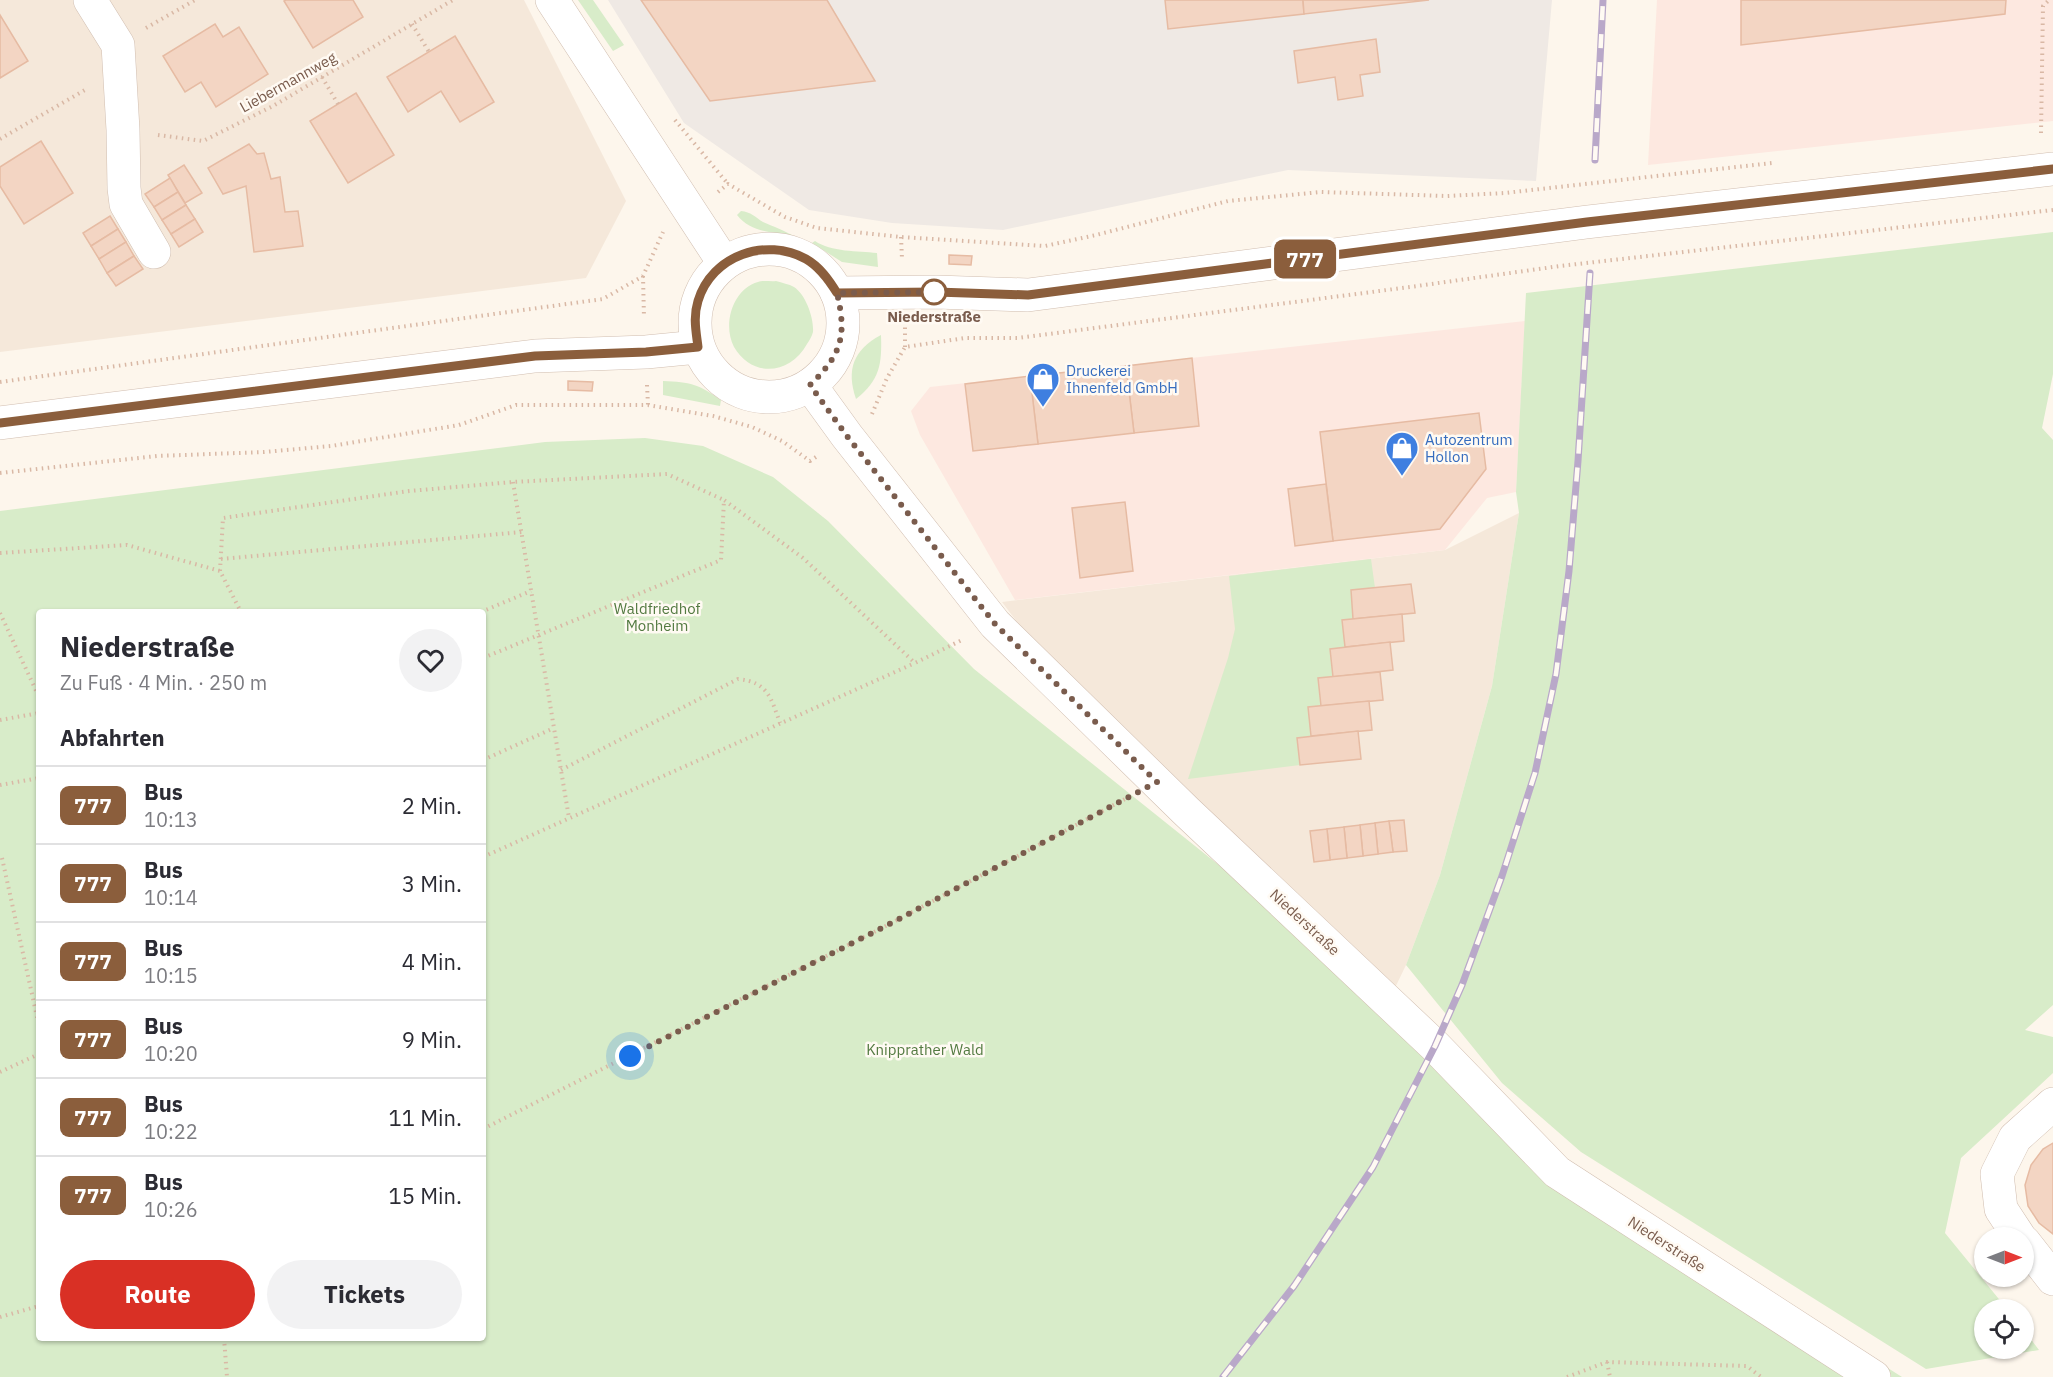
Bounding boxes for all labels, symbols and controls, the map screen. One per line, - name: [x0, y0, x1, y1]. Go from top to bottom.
- street label: Liebermannweg: [236, 48, 340, 116]
- line badge: 777: [1270, 240, 1340, 278]
- text: 777: [1286, 245, 1324, 273]
- marker: Niederstraße: [921, 279, 947, 305]
- place label: Niederstraße: [887, 307, 981, 326]
- shop icon: Druckerei Ihnenfeld GmbH: [1025, 361, 1061, 408]
- place label: Druckerei Ihnenfeld GmbH: [1066, 361, 1178, 397]
- shop icon: Autozentrum Hollon: [1384, 430, 1420, 477]
- place label: Autozentrum Hollon: [1425, 430, 1513, 466]
- park label: Waldfriedhof Monheim: [614, 599, 701, 635]
- text: Niederstraße: [60, 628, 235, 665]
- button: heart: [399, 629, 462, 692]
- text: Zu Fuß · 4 Min. · 250 m: [60, 669, 267, 696]
- text: Abfahrten: [60, 723, 165, 752]
- text: Bus: [144, 777, 183, 806]
- text: 777: [74, 791, 112, 819]
- text: 2 Min.: [402, 791, 462, 820]
- text: 10:13: [144, 806, 198, 833]
- text: Bus: [144, 855, 183, 884]
- text: 777: [74, 869, 112, 897]
- text: 3 Min.: [402, 869, 462, 898]
- text: 10:14: [144, 884, 198, 911]
- street label: Niederstraße: [1266, 885, 1344, 959]
- text: Bus: [144, 933, 183, 962]
- text: 777: [74, 947, 112, 975]
- text: 4 Min.: [402, 947, 462, 976]
- text: 10:15: [144, 962, 198, 989]
- text: Bus: [144, 1011, 183, 1040]
- text: 777: [74, 1025, 112, 1053]
- text: 9 Min.: [402, 1025, 462, 1054]
- text: 10:20: [144, 1040, 198, 1067]
- park label: Knipprather Wald: [866, 1040, 984, 1059]
- your location: [615, 1041, 645, 1071]
- text: Bus: [144, 1089, 183, 1118]
- text: 777: [74, 1103, 112, 1131]
- text: 11 Min.: [389, 1103, 462, 1132]
- text: 10:22: [144, 1118, 198, 1145]
- text: Bus: [144, 1167, 183, 1196]
- text: 777: [74, 1181, 112, 1209]
- text: 15 Min.: [389, 1181, 462, 1210]
- text: 10:26: [144, 1196, 198, 1223]
- street label: Niederstraße: [1625, 1212, 1709, 1276]
- north arrow: [1974, 1227, 2034, 1287]
- map controls: [1974, 1227, 2034, 1359]
- button: Route: [60, 1260, 255, 1329]
- button: Tickets: [267, 1260, 462, 1329]
- button: locate: [1974, 1299, 2034, 1359]

